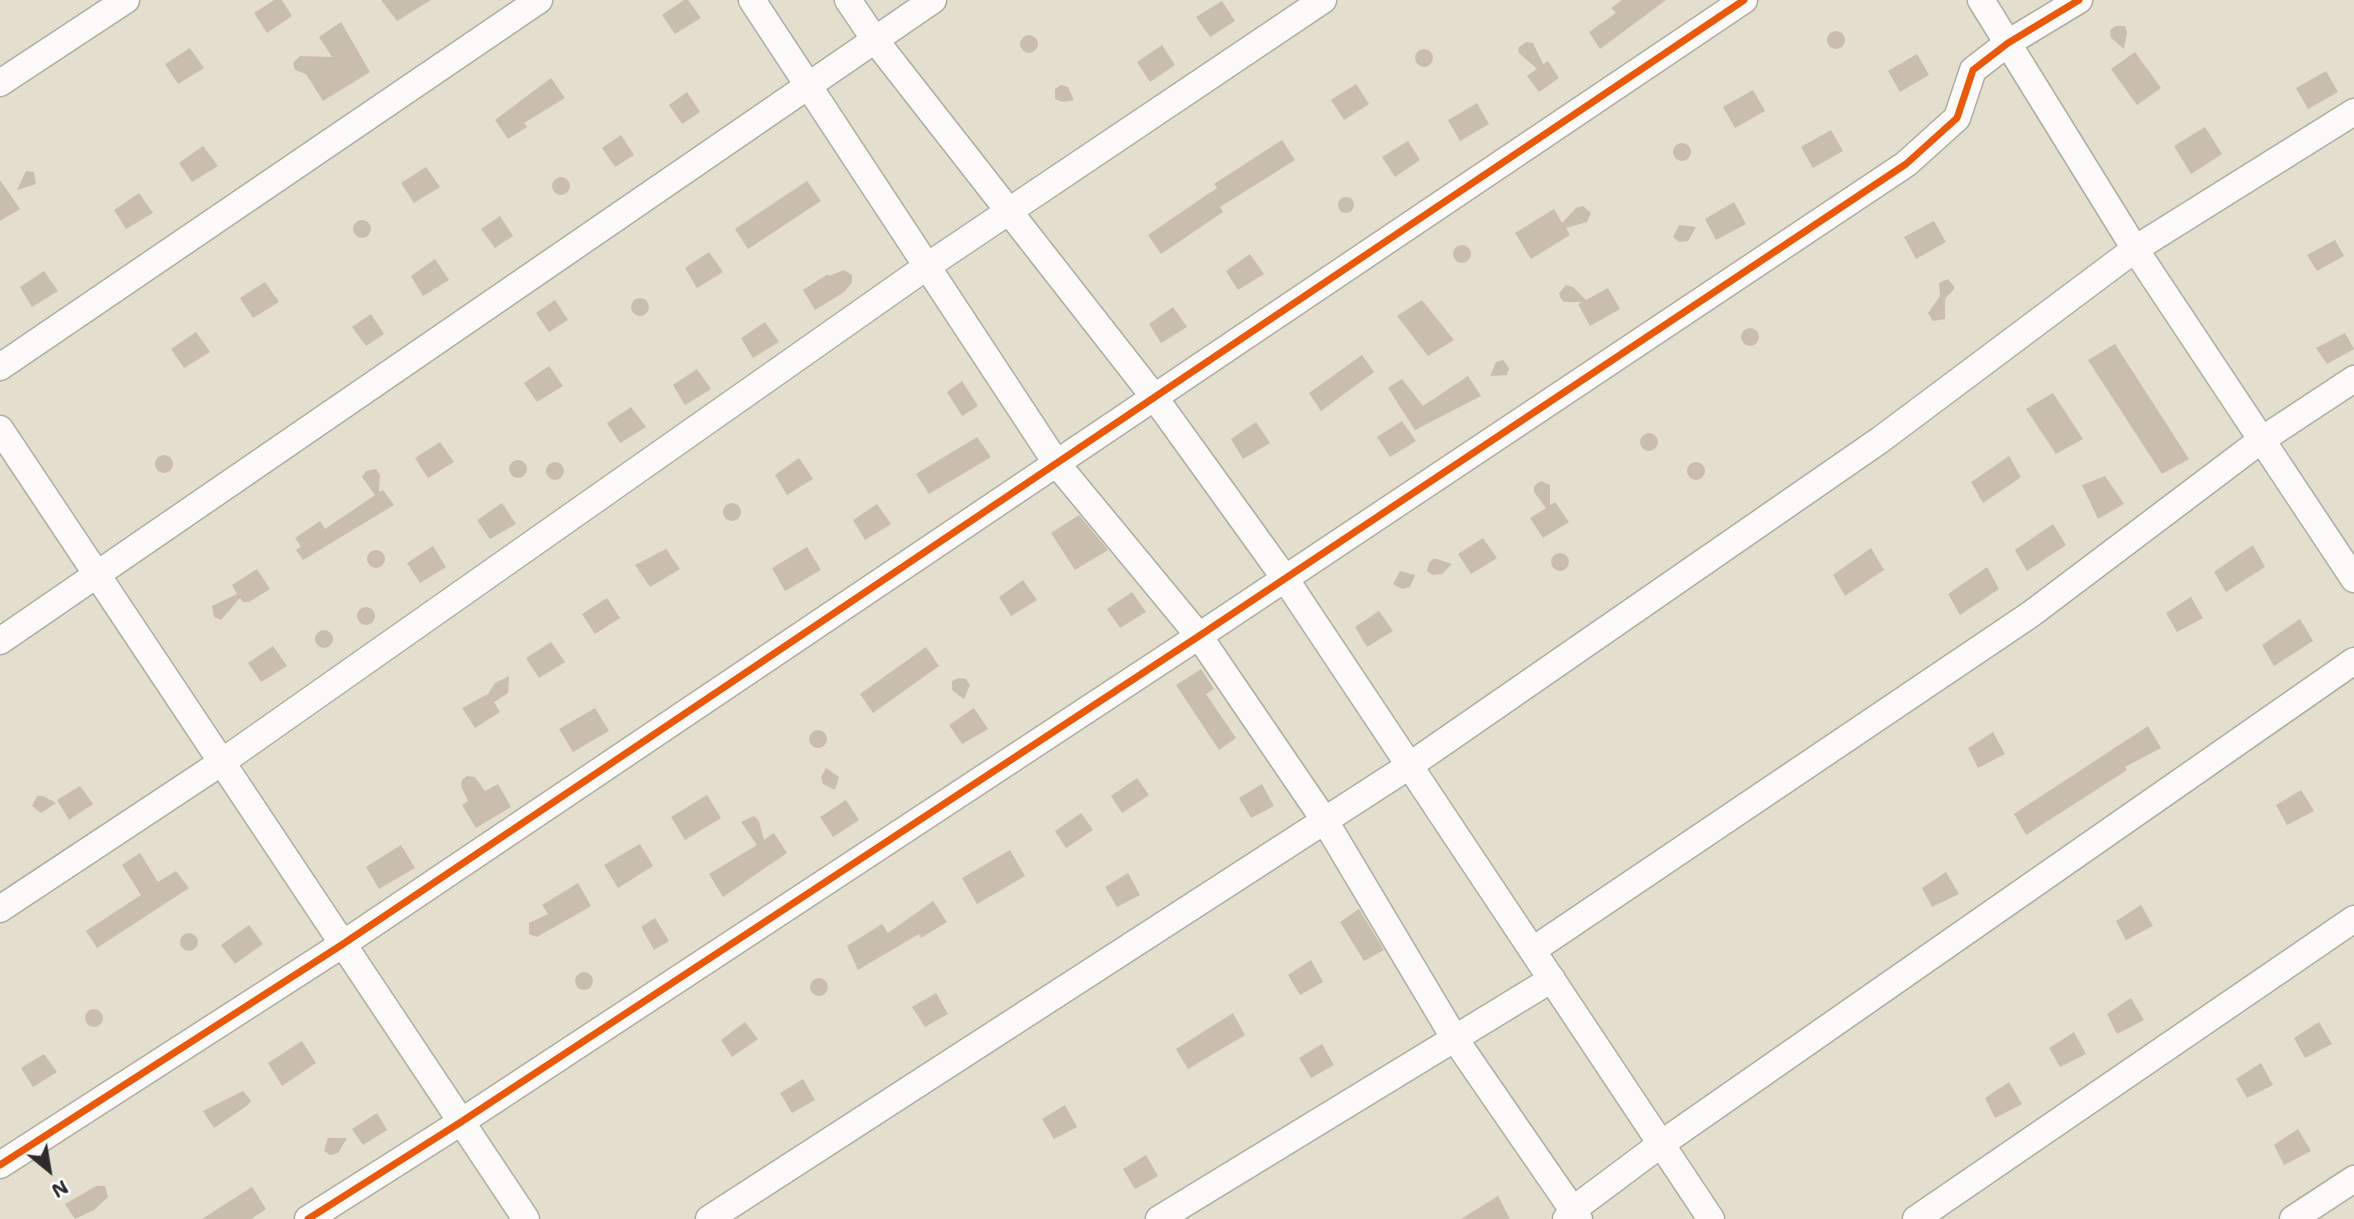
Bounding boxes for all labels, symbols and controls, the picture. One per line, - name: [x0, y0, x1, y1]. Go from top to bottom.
- north arrow: [14, 1135, 84, 1205]
- text: N: [47, 1174, 73, 1203]

